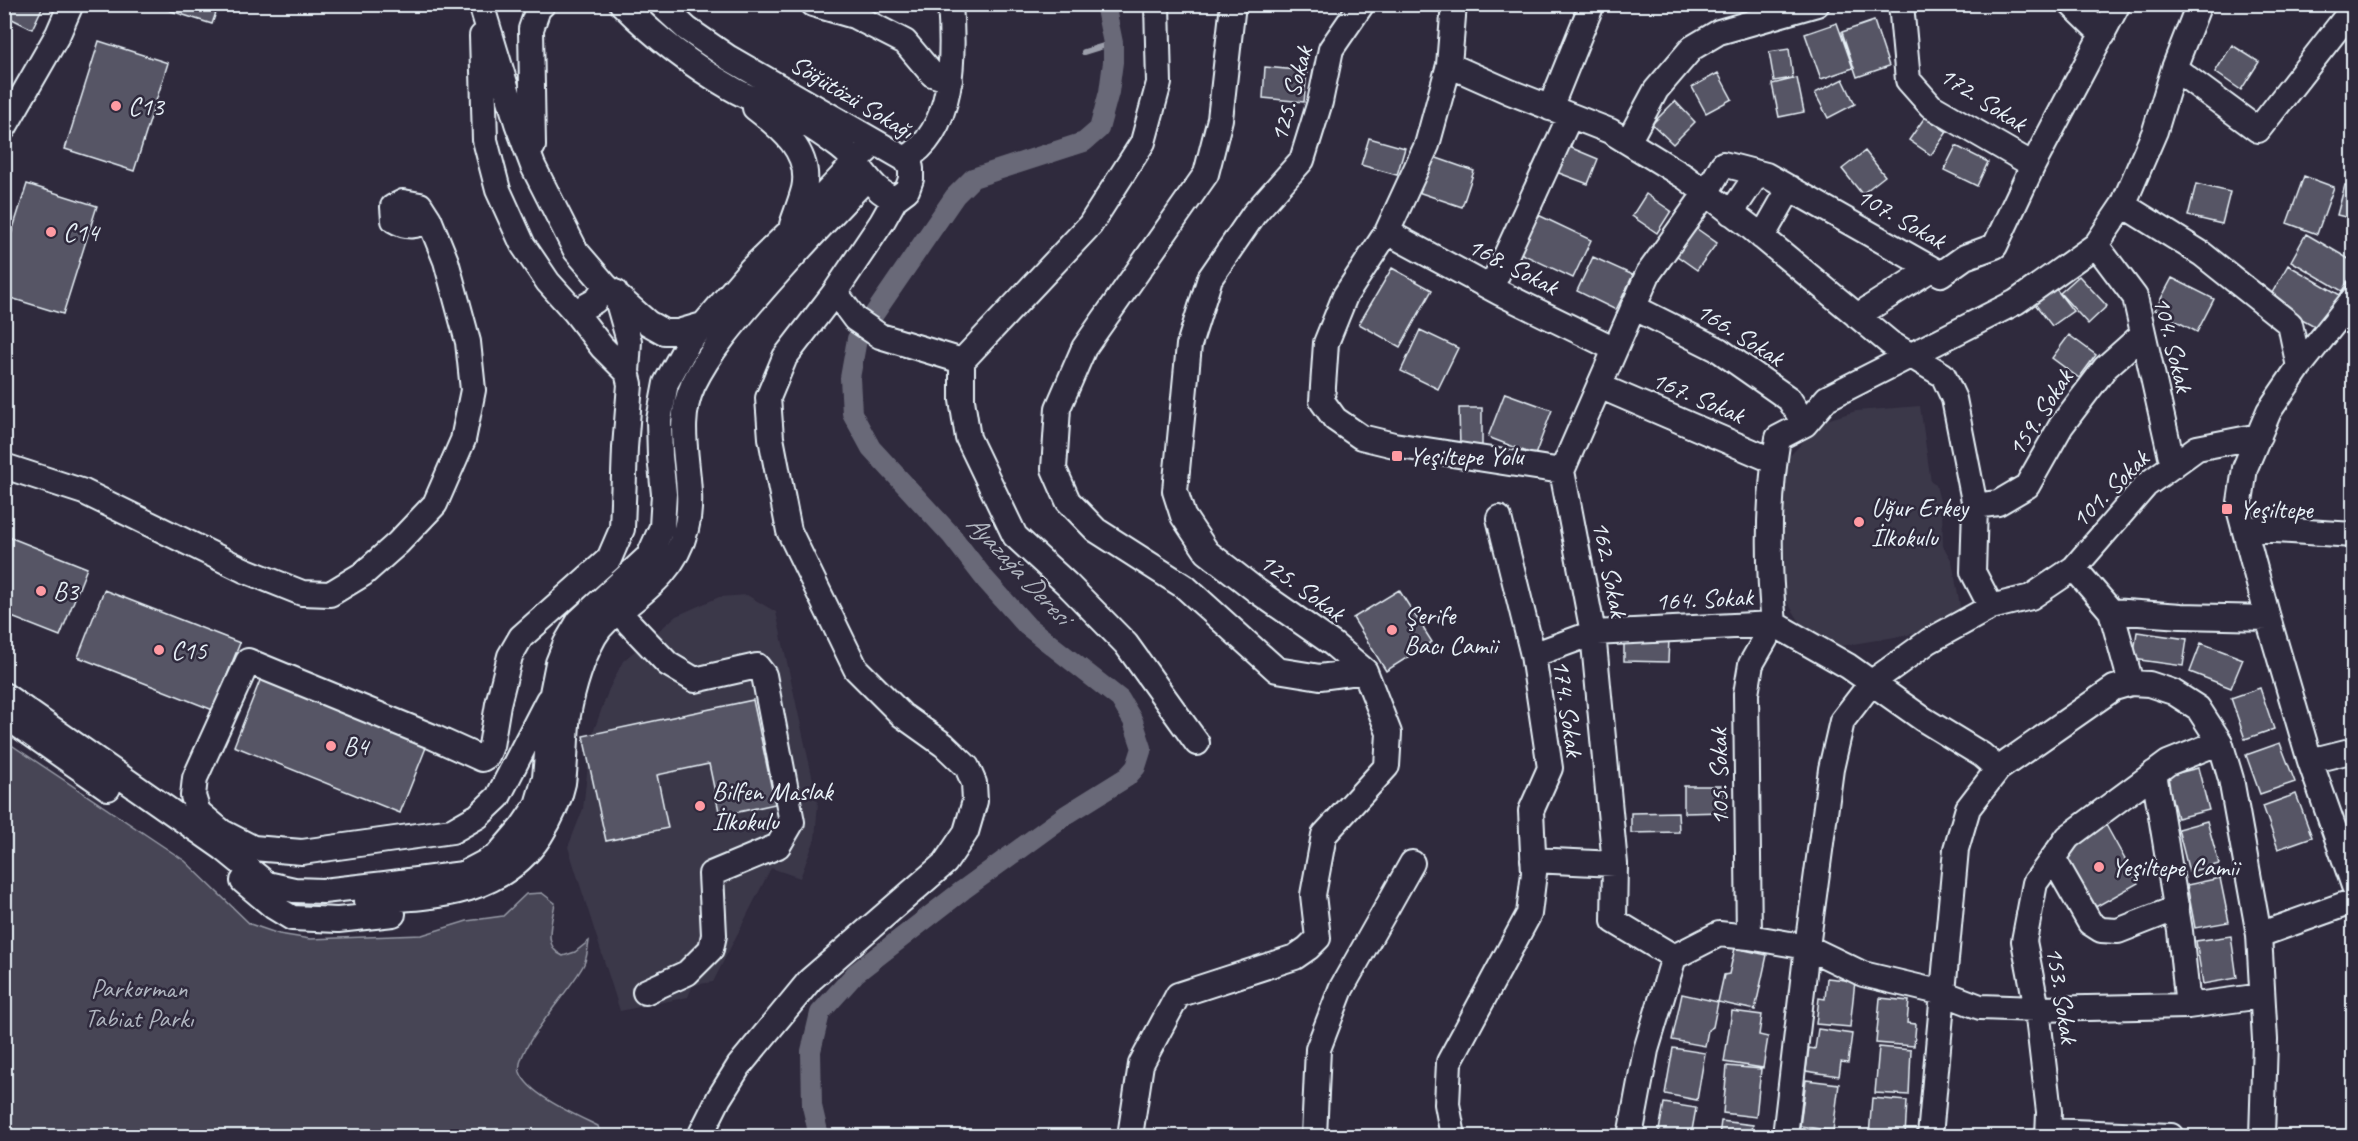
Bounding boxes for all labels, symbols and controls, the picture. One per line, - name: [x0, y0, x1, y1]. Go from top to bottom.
- street label: 125. Sokak: [1262, 41, 1321, 145]
- street label: Söğütözü Sokağı: [784, 47, 921, 147]
- street label: 172. Sokak: [1933, 59, 2034, 140]
- place label: C13: [128, 90, 166, 123]
- marker: C13: [109, 99, 123, 113]
- street label: 107. Sokak: [1851, 179, 1953, 257]
- place label: C14: [63, 216, 101, 249]
- marker: C14: [44, 225, 58, 239]
- street label: 168. Sokak: [1462, 229, 1565, 304]
- street label: 104. Sokak: [2145, 293, 2201, 397]
- street label: 166. Sokak: [1690, 294, 1791, 375]
- street label: 159. Sokak: [2000, 362, 2081, 463]
- street label: 167. Sokak: [1647, 363, 1751, 432]
- place label: Yeşiltepe Yolu: [1409, 440, 1526, 473]
- street label: 101. Sokak: [2064, 442, 2157, 535]
- marker: Yeşiltepe Yolu: [1390, 449, 1404, 463]
- place label: Uğur Erkey İlkokulu: [1871, 491, 1970, 554]
- place label: Yeşiltepe: [2239, 493, 2314, 526]
- marker: Yeşiltepe: [2220, 502, 2234, 516]
- water label: Ayazağa Deresi: [959, 507, 1083, 636]
- marker: Uğur Erkey İlkokulu: [1852, 515, 1866, 529]
- street label: 162. Sokak: [1584, 518, 1636, 621]
- street label: 125. Sokak: [1253, 545, 1352, 630]
- place label: B3: [53, 575, 81, 608]
- street label: 164. Sokak: [1654, 580, 1755, 618]
- marker: B3: [34, 584, 48, 598]
- place label: Şerife Bacı Camii: [1404, 599, 1500, 662]
- marker: Şerife Bacı Camii: [1385, 623, 1399, 637]
- place label: C15: [171, 634, 208, 667]
- marker: C15: [152, 643, 166, 657]
- street label: 174. Sokak: [1545, 657, 1591, 760]
- street label: 105. Sokak: [1702, 726, 1736, 826]
- place label: B4: [343, 730, 371, 763]
- marker: B4: [324, 739, 338, 753]
- place label: Bilfen Maslak İlkokulu: [712, 775, 835, 838]
- marker: Bilfen Maslak İlkokulu: [693, 799, 707, 813]
- place label: Yeşiltepe Camii: [2111, 851, 2242, 884]
- marker: Yeşiltepe Camii: [2092, 860, 2106, 874]
- street label: 153. Sokak: [2038, 944, 2086, 1047]
- park label: Parkorman Tabiat Parkı: [85, 972, 195, 1035]

